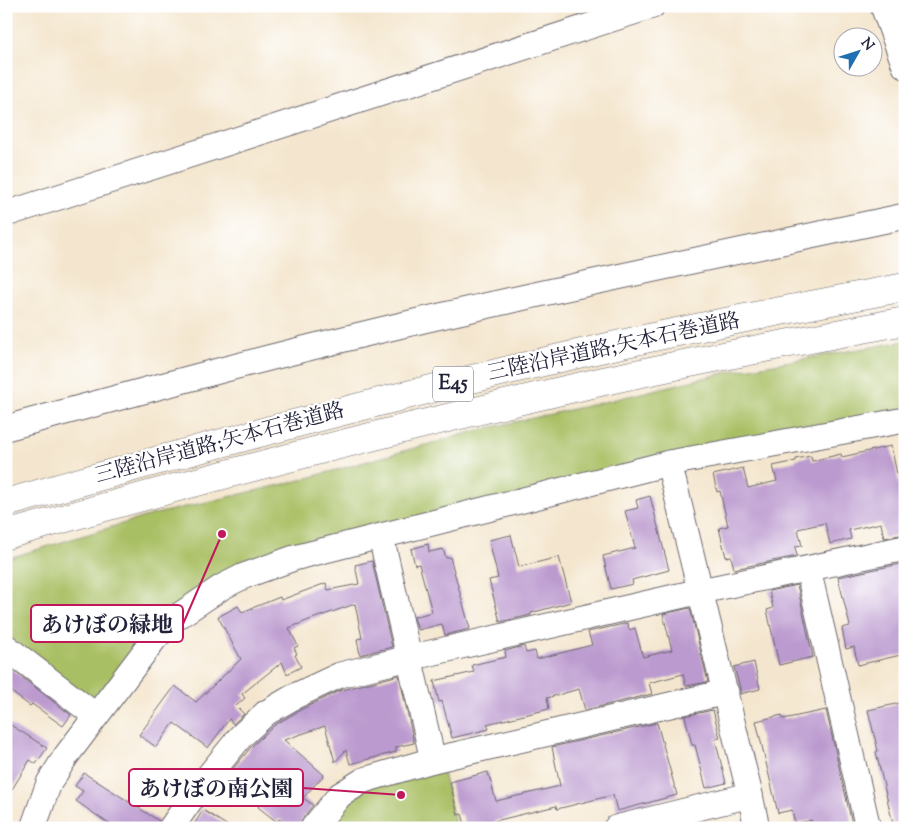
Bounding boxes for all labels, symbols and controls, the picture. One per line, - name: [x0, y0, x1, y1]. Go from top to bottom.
- north arrow: [834, 28, 884, 78]
- text: N: [855, 34, 878, 56]
- street label: 三陸沿岸道路;矢本石巻道路: [485, 307, 743, 389]
- road number: E45: [433, 366, 473, 402]
- street label: 三陸沿岸道路;矢本石巻道路: [92, 396, 348, 492]
- callout: あけぼの緑地: [31, 605, 183, 642]
- text: あけぼの緑地: [41, 611, 173, 643]
- callout: あけぼの南公園: [129, 769, 303, 806]
- text: あけぼの南公園: [139, 775, 293, 807]

